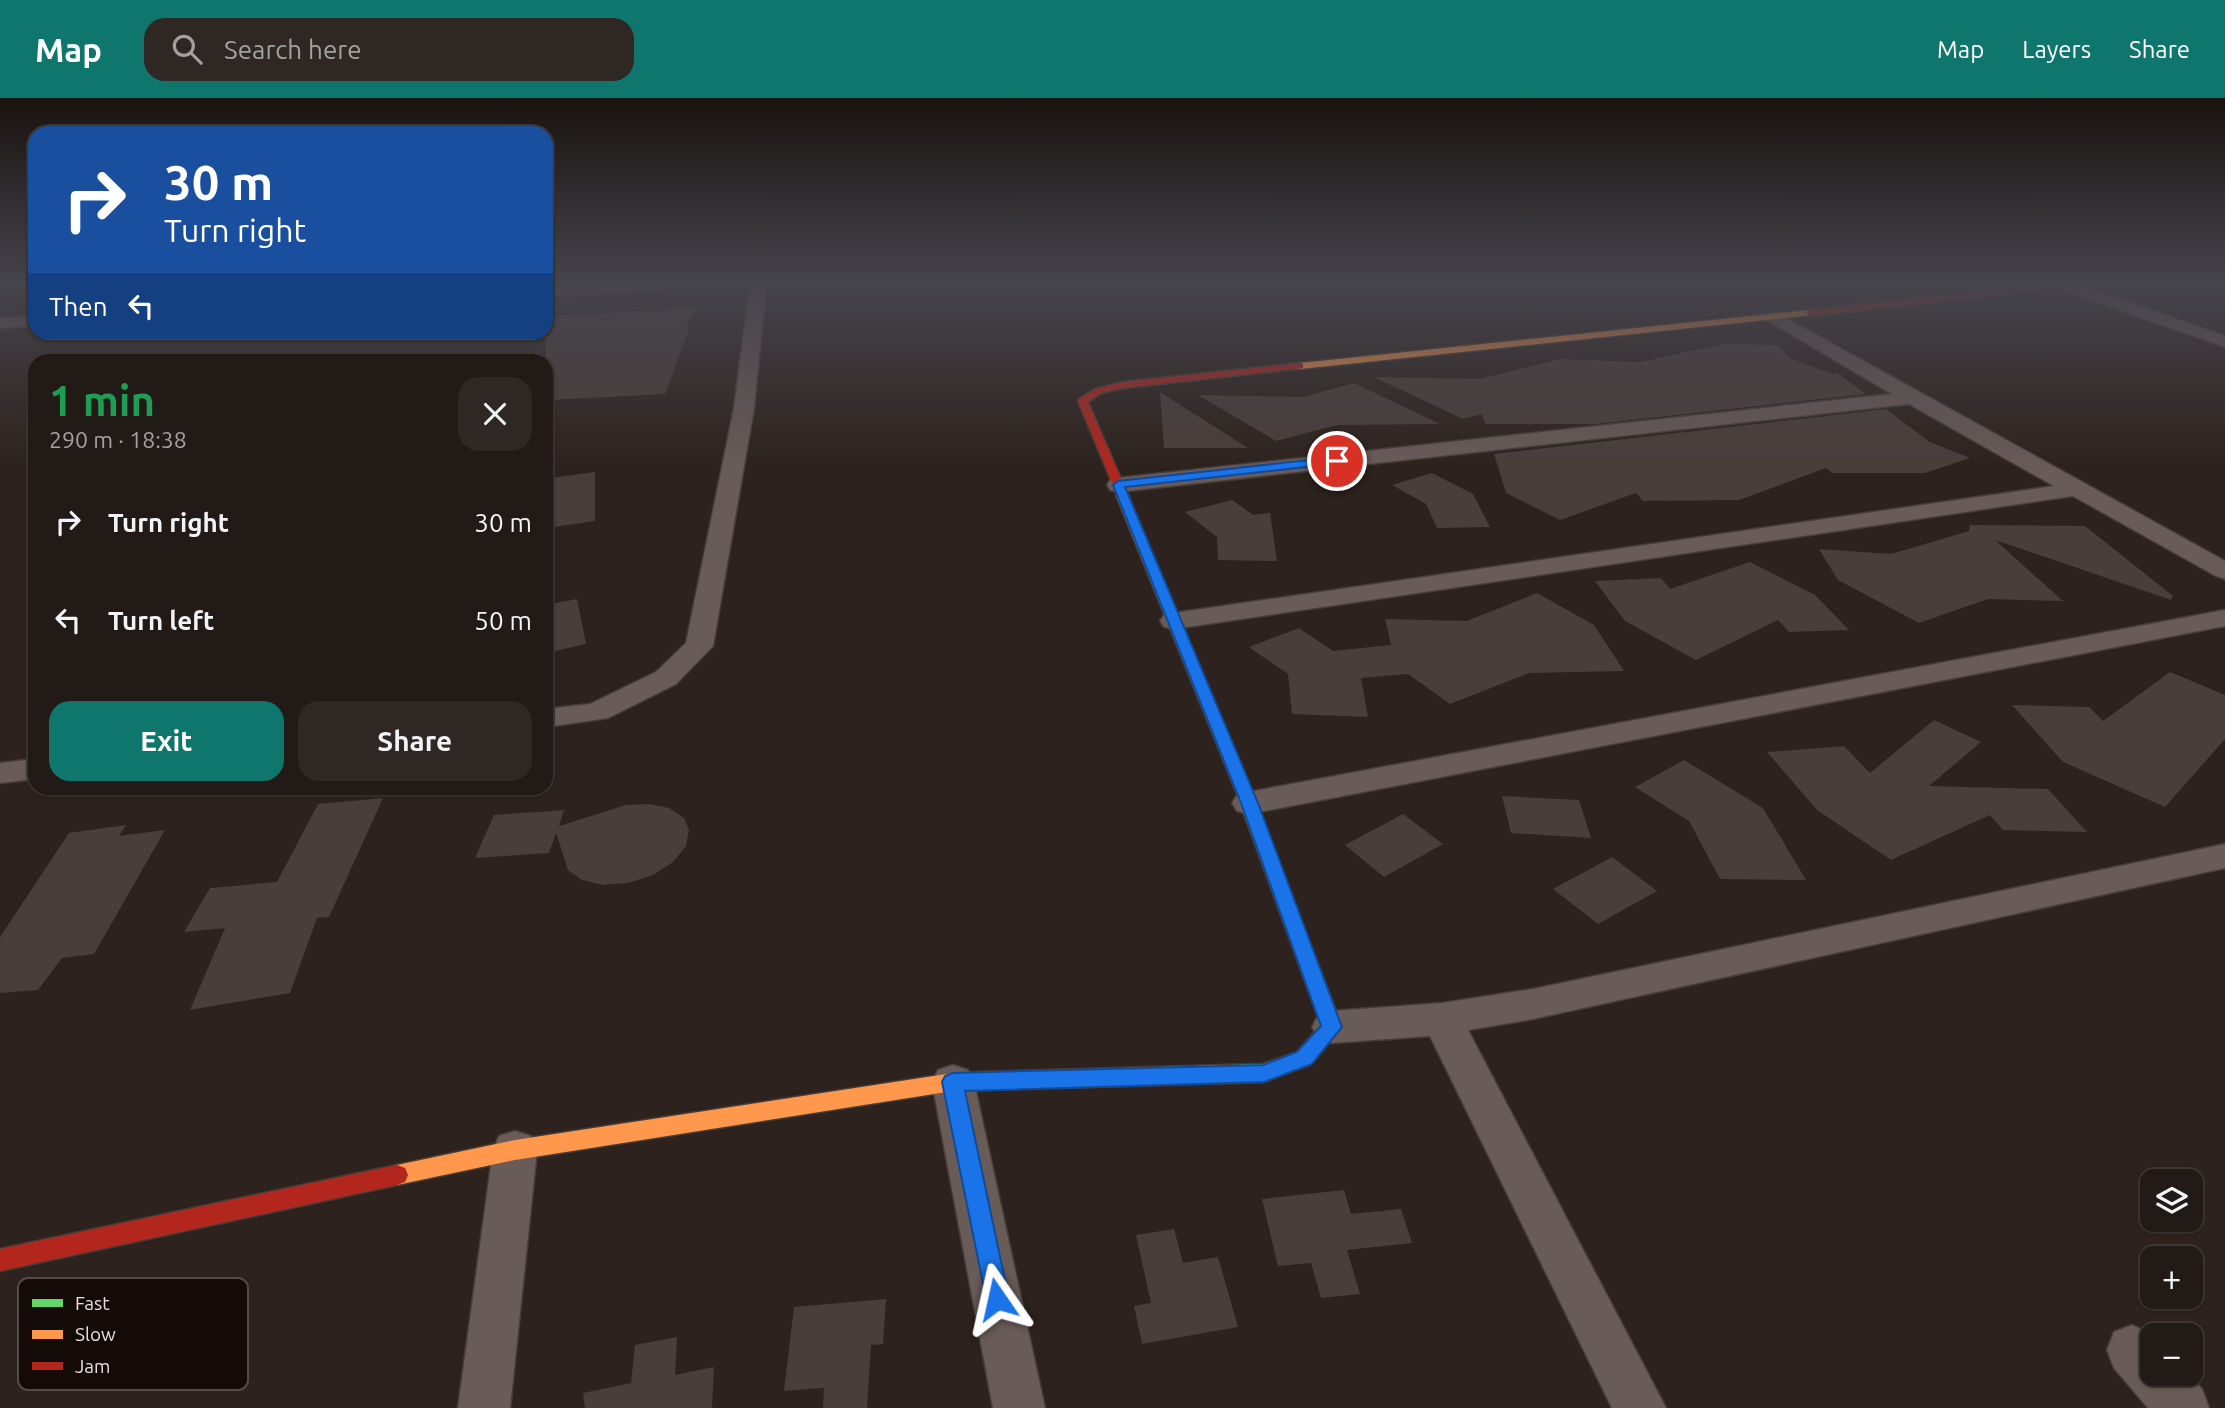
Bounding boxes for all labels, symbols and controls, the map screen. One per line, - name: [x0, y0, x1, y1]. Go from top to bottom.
- search box: [144, 18, 634, 81]
- icon: search: [168, 30, 206, 68]
- text: Map: [35, 31, 102, 68]
- text: Search here: [224, 35, 362, 64]
- text: Map: [1937, 36, 1984, 63]
- text: Layers: [2022, 36, 2091, 63]
- text: Share: [2129, 36, 2190, 63]
- icon: right: [49, 154, 140, 245]
- text: 30 m: [164, 154, 273, 209]
- text: Turn right: [164, 212, 306, 248]
- icon: left: [122, 287, 160, 325]
- text: Then: [49, 292, 108, 321]
- text: 1 min: [49, 377, 155, 424]
- button: close: [458, 377, 532, 451]
- text: 290 m · 18:38: [49, 427, 187, 452]
- pin: [1307, 431, 1367, 491]
- icon: arrive: [1318, 442, 1356, 480]
- icon: right: [49, 503, 87, 541]
- text: Turn right: [108, 508, 229, 537]
- text: 30 m: [474, 508, 532, 537]
- icon: left: [49, 601, 87, 639]
- text: Turn left: [108, 606, 214, 635]
- text: 50 m: [474, 606, 532, 635]
- button: Exit: [49, 701, 284, 781]
- button: Share: [298, 701, 532, 781]
- map controls: [2140, 1169, 2203, 1386]
- button: layers: [2140, 1169, 2203, 1232]
- button: +: [2140, 1246, 2203, 1309]
- position arrow: [960, 1262, 1034, 1336]
- legend: [18, 1278, 248, 1390]
- text: Fast: [75, 1292, 110, 1314]
- text: Slow: [75, 1323, 116, 1345]
- button: −: [2140, 1323, 2203, 1386]
- text: Jam: [75, 1355, 111, 1377]

